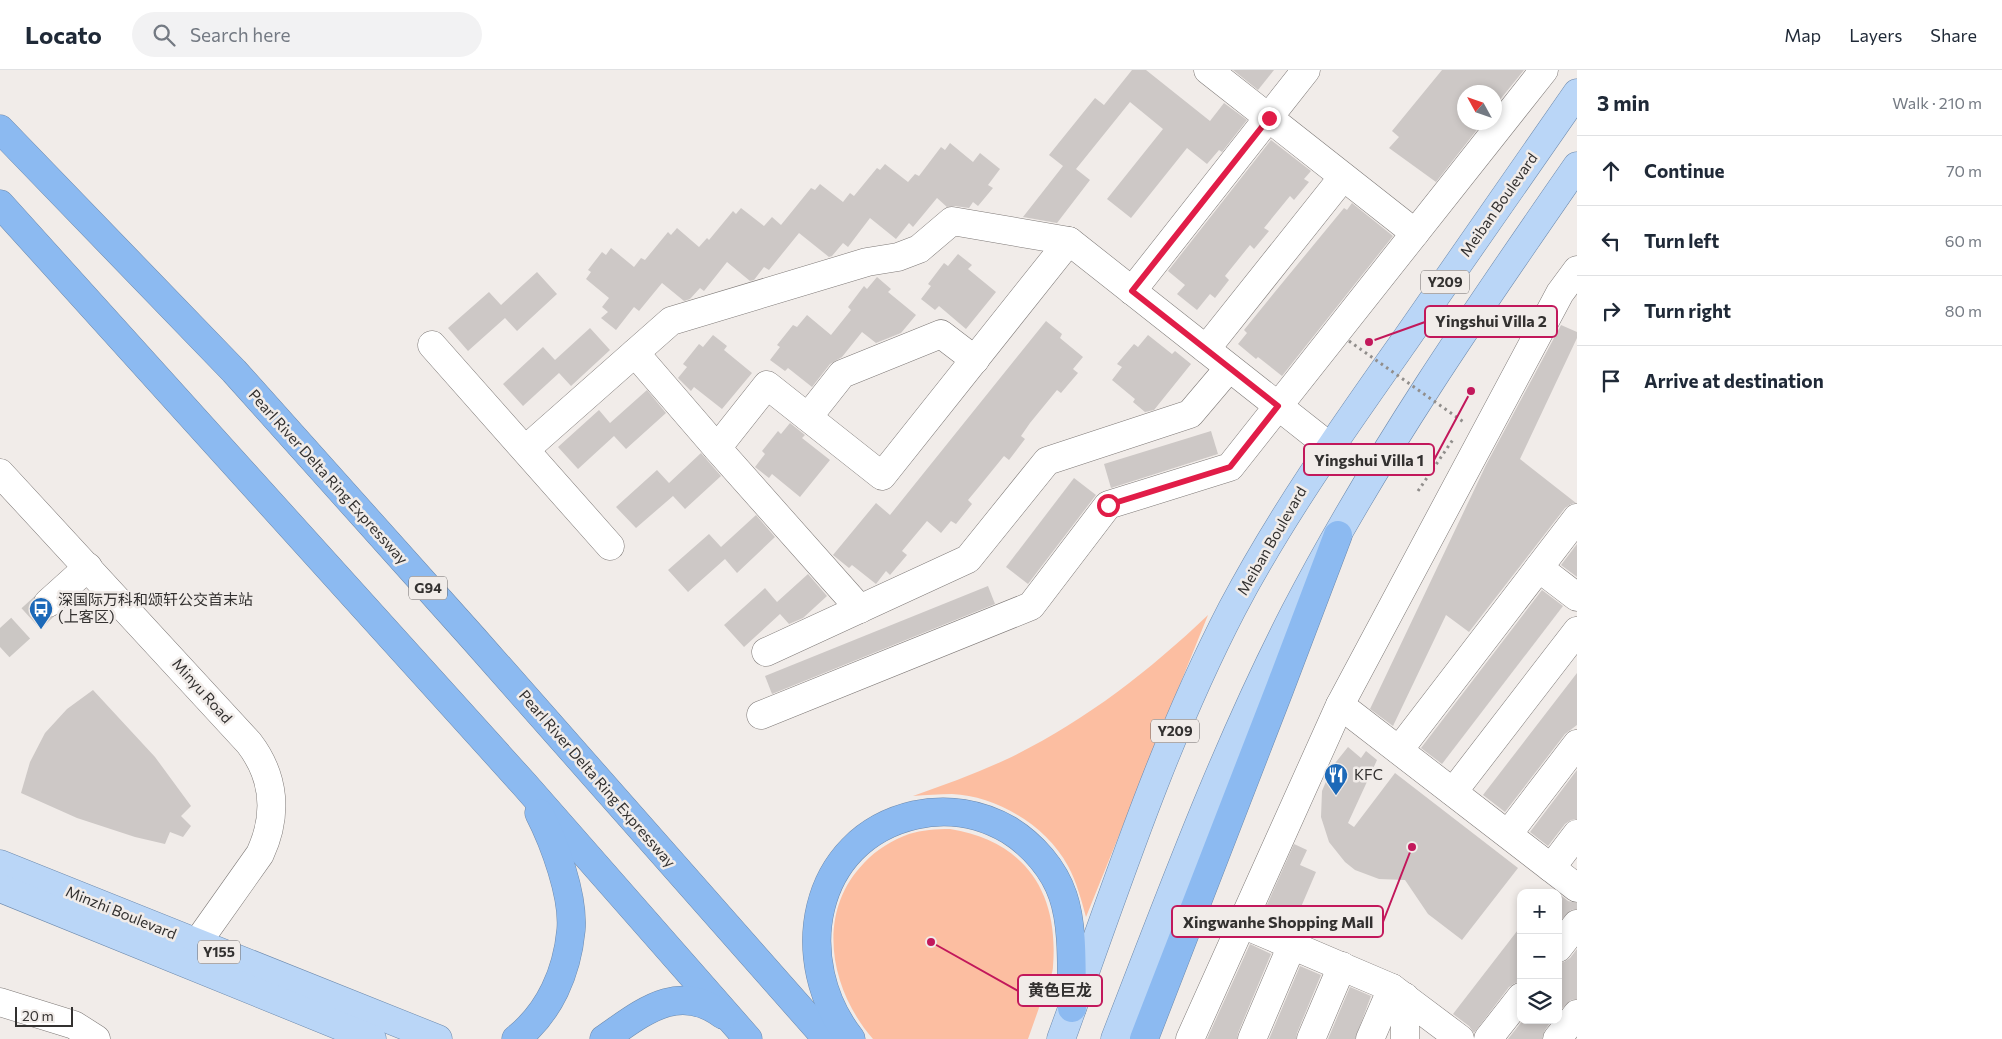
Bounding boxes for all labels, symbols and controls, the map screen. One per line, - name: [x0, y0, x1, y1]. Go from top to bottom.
- search box: [132, 12, 482, 57]
- text: Locato: [25, 20, 102, 49]
- icon: search: [150, 21, 178, 49]
- text: Search here: [190, 23, 290, 46]
- text: Map: [1784, 24, 1821, 46]
- text: Layers: [1849, 24, 1902, 46]
- text: Share: [1930, 24, 1977, 46]
- north arrow: [1457, 85, 1502, 130]
- text: 3 min: [1597, 90, 1650, 115]
- text: Walk · 210 m: [1892, 93, 1982, 112]
- route end: [1258, 107, 1281, 130]
- street label: Meiban Boulevard: [1456, 149, 1541, 260]
- icon: ahead: [1597, 157, 1625, 185]
- text: Continue: [1644, 159, 1724, 182]
- text: 70 m: [1946, 161, 1982, 180]
- icon: left: [1597, 227, 1625, 255]
- text: Turn left: [1644, 229, 1719, 252]
- text: 60 m: [1945, 231, 1982, 250]
- road number: Y209: [1421, 270, 1469, 293]
- icon: right: [1597, 297, 1625, 325]
- text: Turn right: [1644, 299, 1731, 322]
- text: 80 m: [1945, 301, 1982, 320]
- callout: Yingshui Villa 2: [1425, 306, 1557, 337]
- text: Yingshui Villa 2: [1435, 311, 1547, 330]
- icon: arrive: [1597, 367, 1625, 395]
- text: Arrive at destination: [1644, 369, 1824, 392]
- street label: Pearl River Delta Ring Expressway: [245, 385, 412, 568]
- callout: Yingshui Villa 1: [1304, 444, 1434, 475]
- text: Yingshui Villa 1: [1314, 450, 1424, 469]
- street label: Meiban Boulevard: [1233, 483, 1310, 598]
- route start: [1097, 494, 1120, 517]
- road number: G94: [409, 576, 447, 600]
- place label: 深国际万科和颂轩公交首末站 (上客区): [58, 590, 253, 625]
- bus stop icon: 深国际万科和颂轩公交首末站 (上客区): [28, 596, 54, 630]
- street label: Minyu Road: [169, 654, 236, 726]
- street label: Pearl River Delta Ring Expressway: [516, 686, 680, 871]
- road number: Y209: [1151, 719, 1199, 742]
- restaurant icon: KFC: [1323, 762, 1349, 796]
- place label: KFC: [1354, 765, 1383, 783]
- street label: Minzhi Boulevard: [63, 882, 179, 943]
- map controls: [1517, 889, 1562, 1024]
- button: +: [1517, 889, 1562, 934]
- callout: Xingwanhe Shopping Mall: [1172, 906, 1383, 937]
- text: Xingwanhe Shopping Mall: [1183, 912, 1373, 931]
- button: −: [1517, 934, 1562, 979]
- road number: Y155: [198, 940, 240, 964]
- callout: 黄色巨龙: [1018, 975, 1102, 1006]
- button: layers: [1517, 979, 1562, 1024]
- text: 黄色巨龙: [1028, 980, 1092, 999]
- scale bar: [15, 1004, 72, 1027]
- text: 20 m: [22, 1007, 54, 1024]

